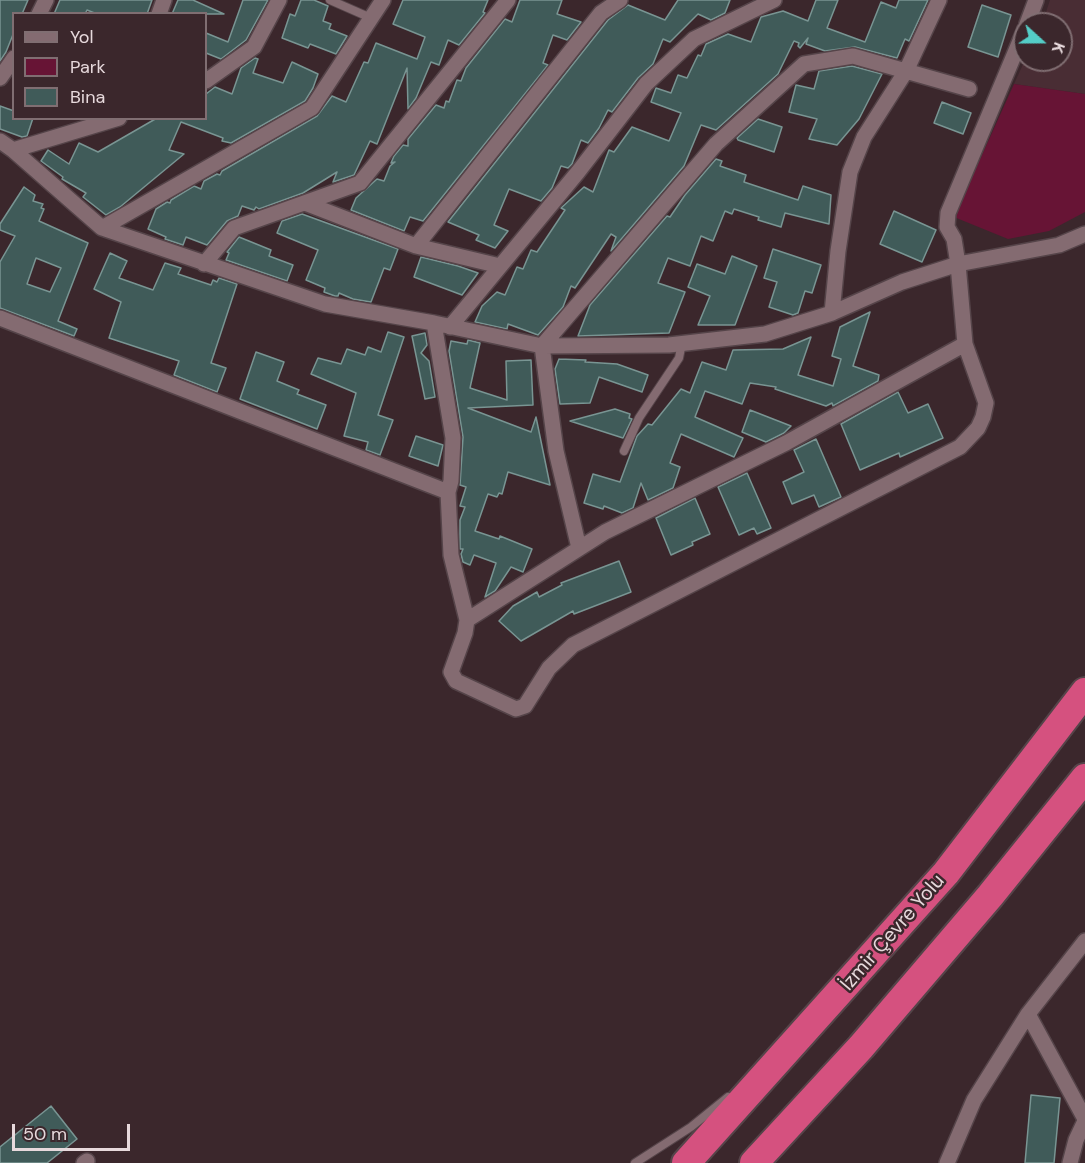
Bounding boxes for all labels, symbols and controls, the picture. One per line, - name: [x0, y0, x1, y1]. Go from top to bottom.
- legend: [12, 12, 207, 120]
- north arrow: [1013, 12, 1073, 72]
- text: Yol: [70, 25, 94, 49]
- text: K: [1047, 39, 1070, 57]
- text: Park: [70, 55, 106, 79]
- text: Bina: [70, 85, 105, 109]
- street label: İzmir Çevre Yolu: [836, 870, 950, 996]
- scale bar: [15, 1112, 134, 1150]
- text: 50 m: [23, 1122, 67, 1146]

